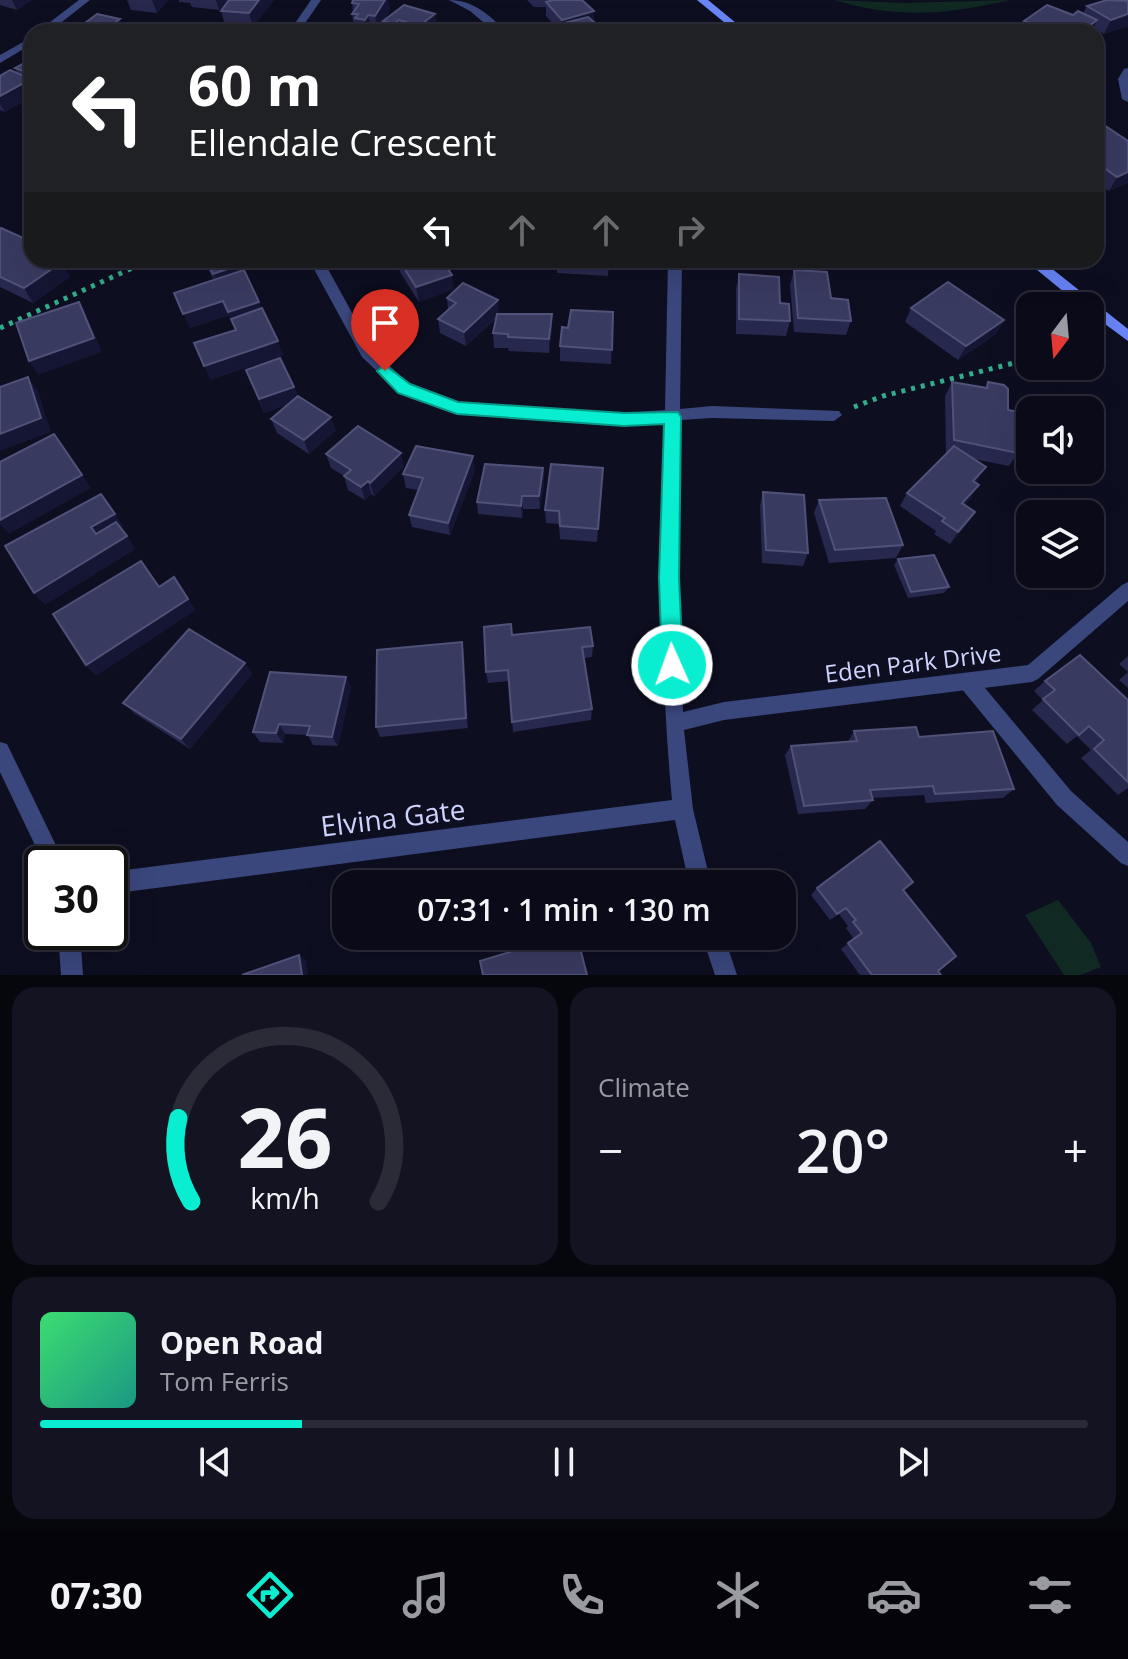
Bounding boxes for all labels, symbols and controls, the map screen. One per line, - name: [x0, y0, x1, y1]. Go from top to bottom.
- text: 60 m: [188, 46, 322, 122]
- icon: left: [56, 56, 160, 160]
- text: Ellendale Crescent: [188, 118, 496, 167]
- icon: left: [416, 208, 460, 252]
- icon: ahead: [500, 208, 544, 252]
- icon: ahead: [584, 208, 628, 252]
- icon: right: [668, 208, 712, 252]
- pin: [351, 289, 419, 371]
- north arrow: [1016, 292, 1104, 380]
- map controls: [1016, 292, 1104, 588]
- icon: arrive: [363, 301, 407, 345]
- button: sound: [1016, 396, 1104, 484]
- button: layers: [1016, 500, 1104, 588]
- position arrow: [630, 623, 714, 707]
- street label: Eden Park Drive: [823, 635, 1003, 690]
- street label: Elvina Gate: [318, 789, 467, 845]
- speed limit sign: 30: [24, 846, 128, 950]
- text: 07:31 · 1 min · 130 m: [417, 889, 711, 930]
- text: Climate: [598, 1069, 690, 1105]
- text: 26: [237, 1079, 333, 1192]
- text: 20°: [796, 1109, 890, 1191]
- text: −: [598, 1120, 623, 1180]
- text: +: [1063, 1120, 1088, 1180]
- text: km/h: [250, 1178, 320, 1217]
- text: Open Road: [160, 1322, 324, 1363]
- text: Tom Ferris: [160, 1363, 289, 1399]
- icon: previous: [193, 1440, 237, 1484]
- icon: pause: [542, 1440, 586, 1484]
- icon: next: [891, 1440, 935, 1484]
- icon: directions: [242, 1567, 298, 1623]
- icon: music: [398, 1567, 454, 1623]
- icon: phone: [554, 1567, 610, 1623]
- icon: climate: [710, 1567, 766, 1623]
- icon: car: [866, 1567, 922, 1623]
- icon: filters: [1022, 1567, 1078, 1623]
- text: 07:30: [50, 1571, 143, 1620]

